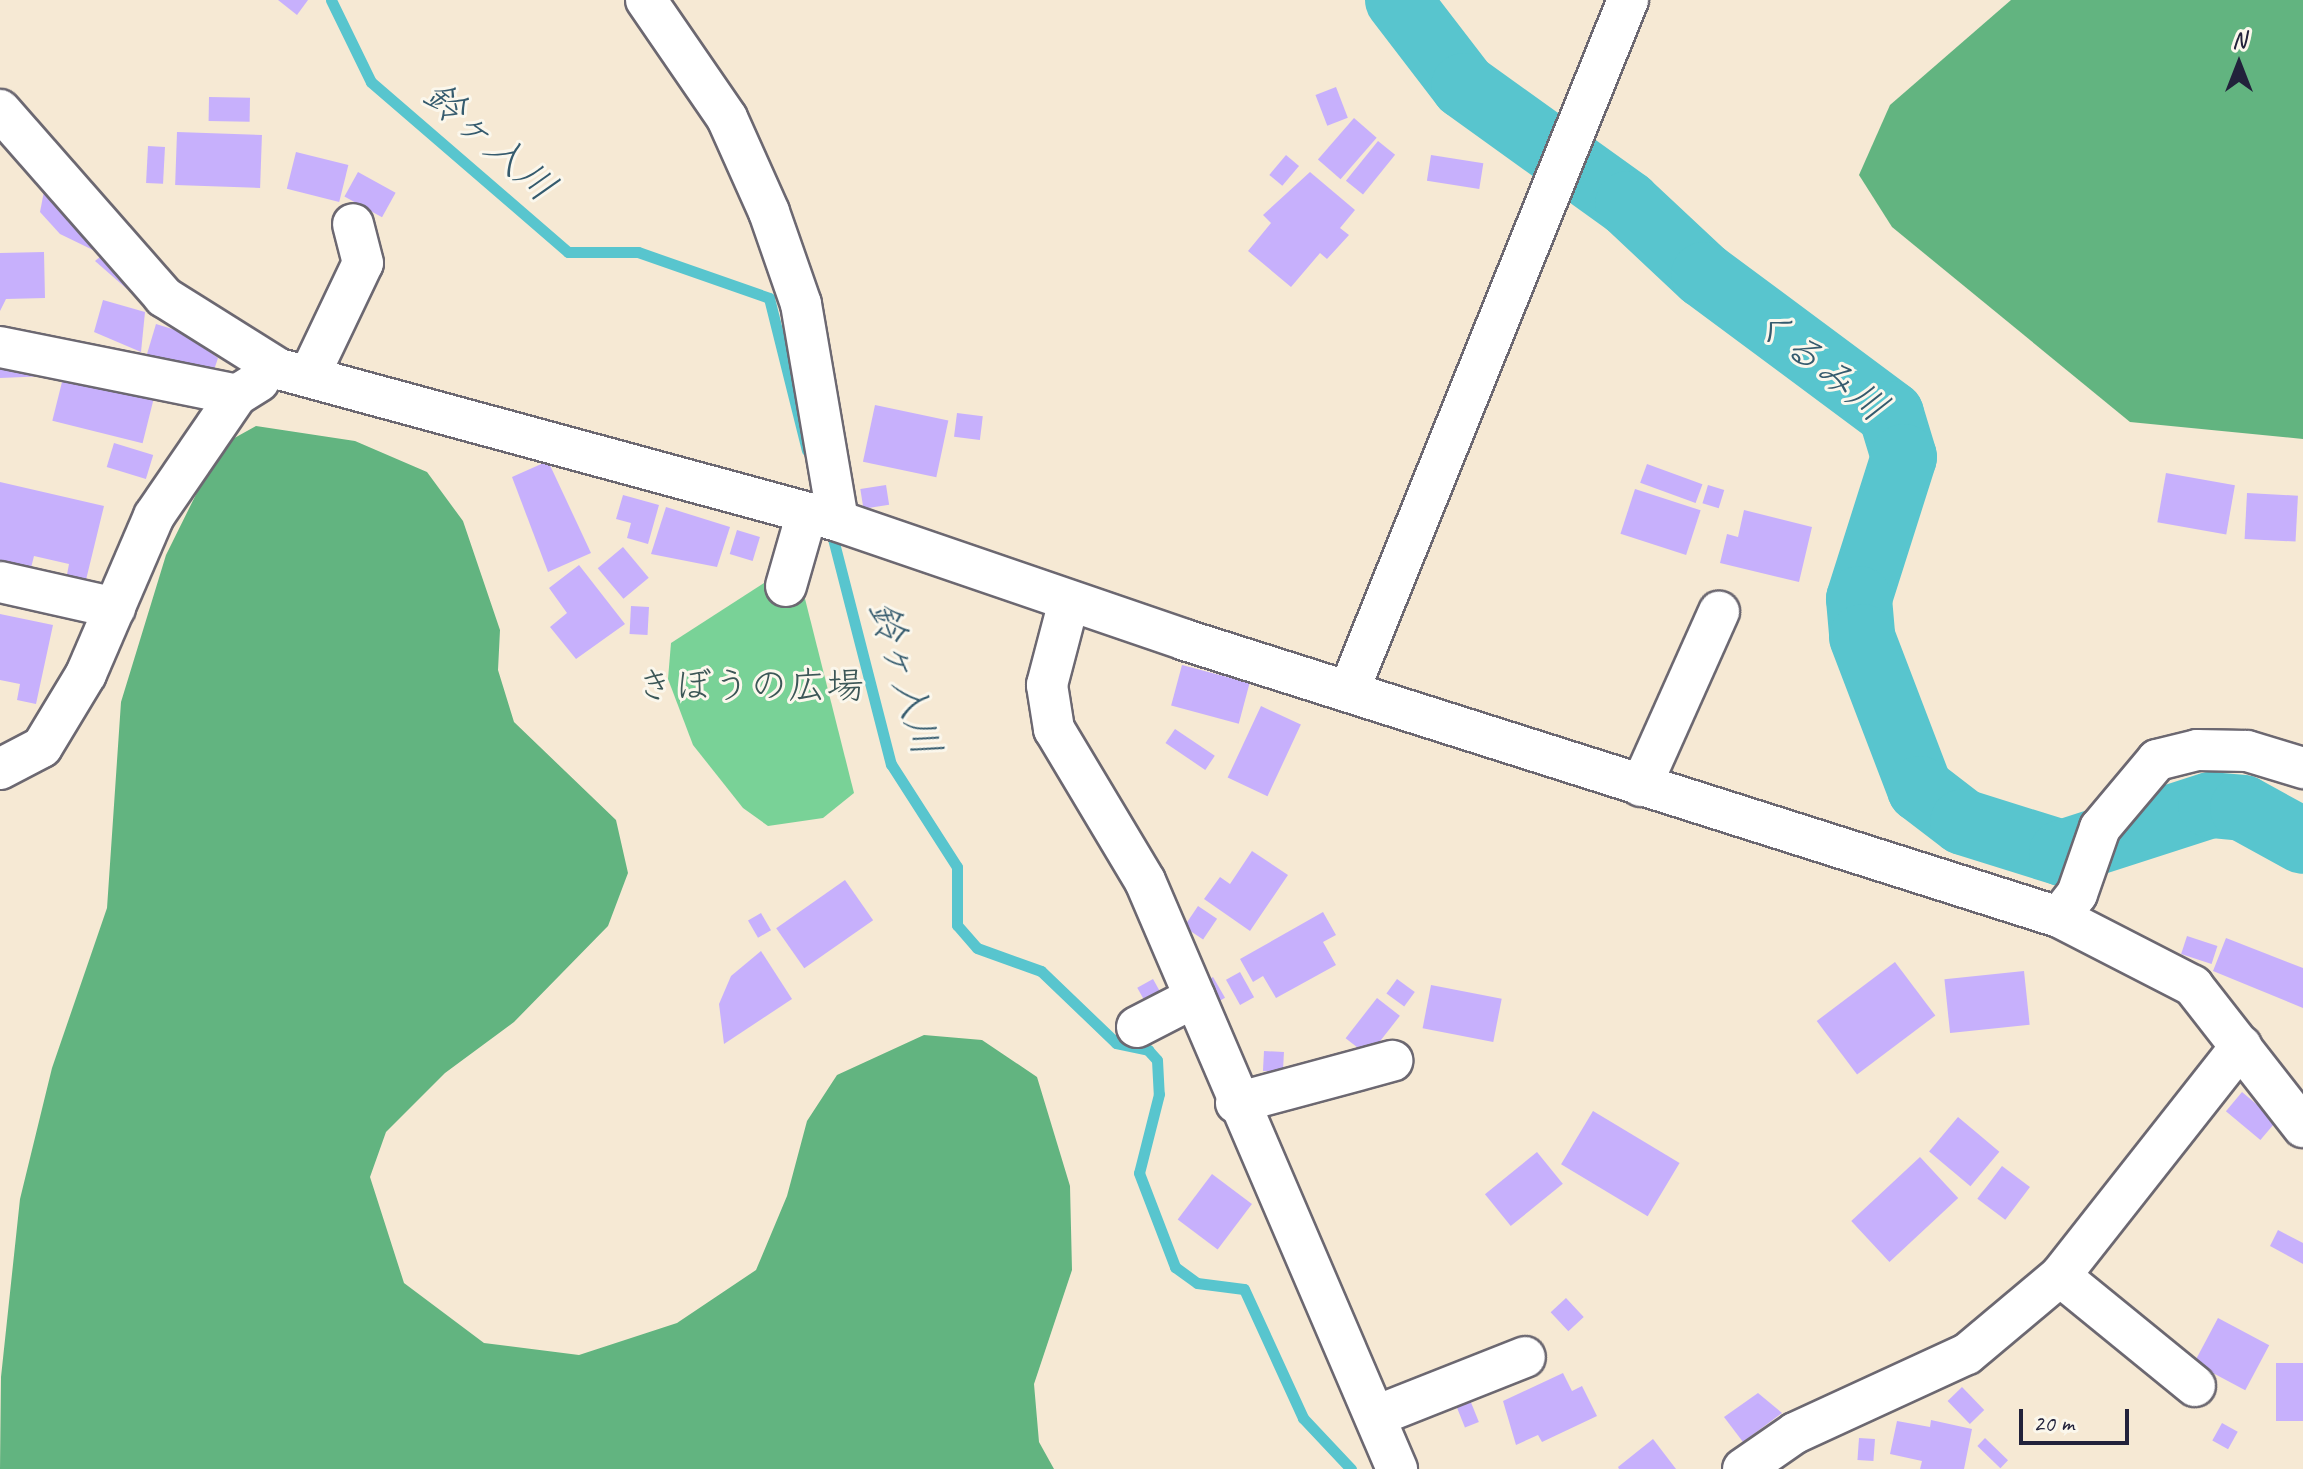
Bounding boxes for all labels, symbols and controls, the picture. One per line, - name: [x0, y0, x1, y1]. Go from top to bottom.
- north arrow: [2199, 24, 2279, 104]
- text: N: [2232, 26, 2246, 54]
- water label: 鈴ヶ入川: [414, 70, 566, 212]
- water label: くるみ川: [1742, 296, 1898, 432]
- water label: 鈴ヶ入川: [859, 594, 951, 762]
- park label: きぼうの広場: [636, 663, 864, 709]
- scale bar: [2023, 1393, 2133, 1443]
- text: 20 m: [2033, 1408, 2074, 1438]

